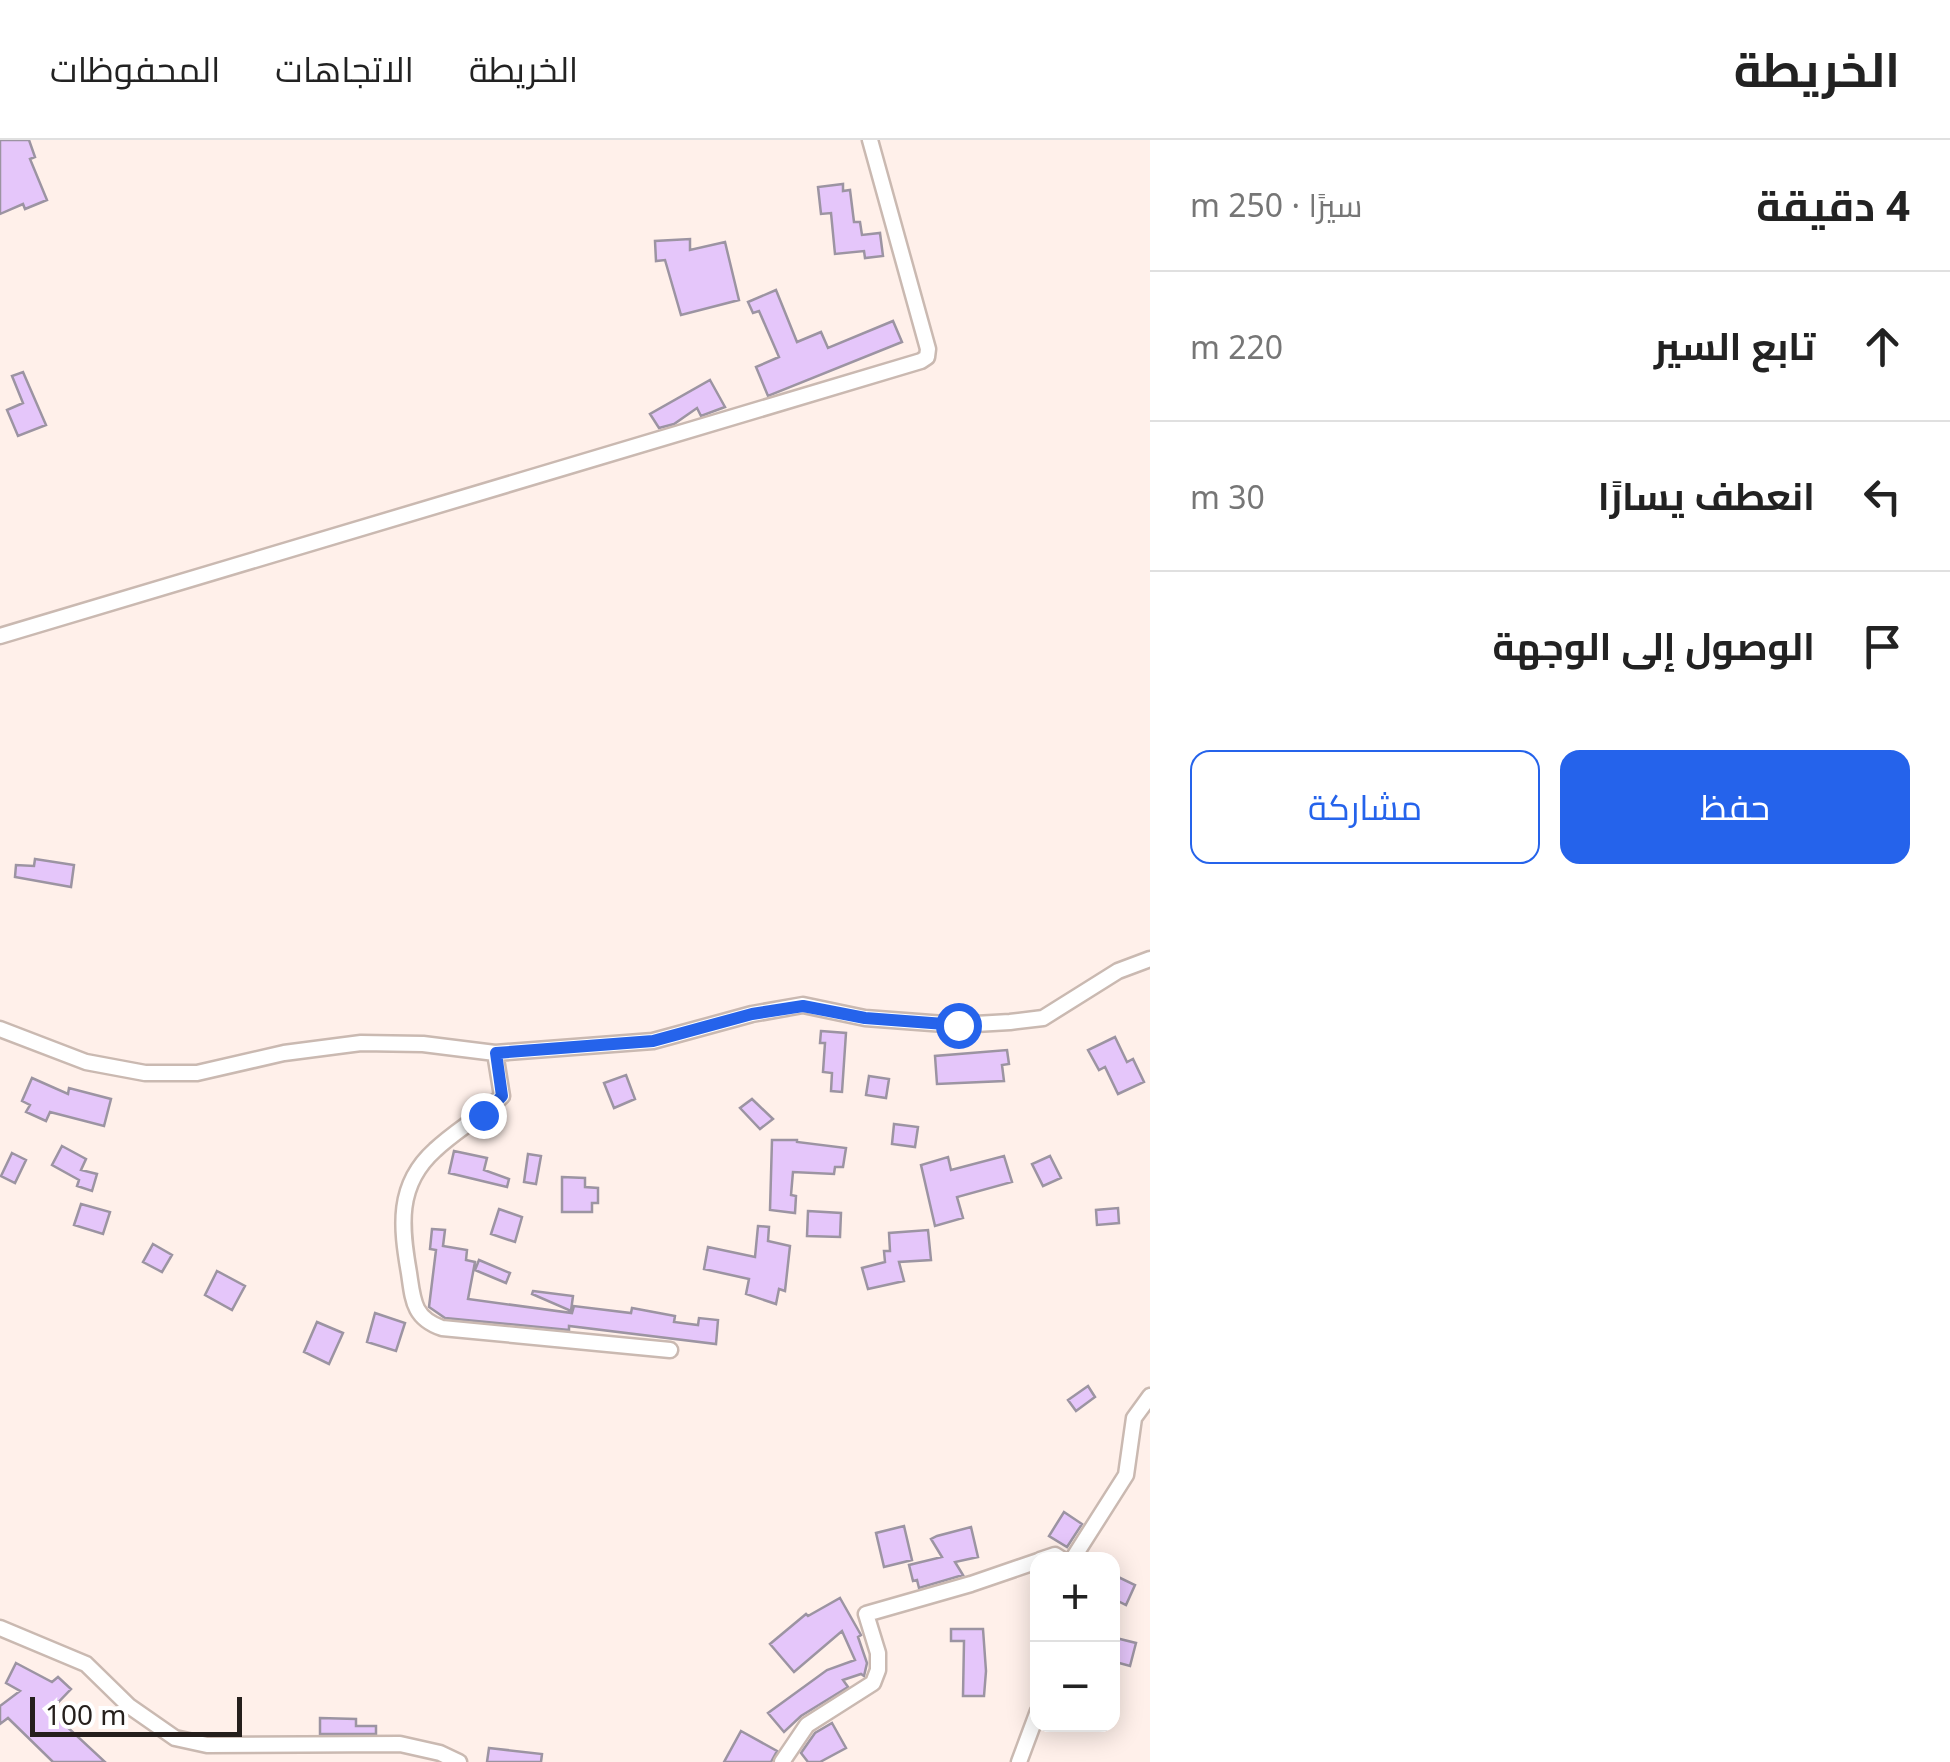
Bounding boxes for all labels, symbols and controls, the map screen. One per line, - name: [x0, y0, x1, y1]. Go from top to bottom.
- text: الخريطة: [1734, 36, 1900, 101]
- text: المحفوظات: [50, 45, 220, 92]
- text: الاتجاهات: [275, 45, 414, 92]
- text: الخريطة: [469, 45, 578, 92]
- text: 4 دقيقة: [1756, 176, 1910, 233]
- text: سيرًا · 250 m: [1190, 183, 1362, 226]
- text: تابع السير: [1654, 319, 1815, 371]
- icon: ahead: [1855, 319, 1910, 374]
- text: 220 m: [1190, 325, 1283, 368]
- text: انعطف يسارًا: [1598, 469, 1815, 521]
- icon: left: [1855, 469, 1910, 524]
- text: 30 m: [1190, 475, 1265, 518]
- text: الوصول إلى الوجهة: [1492, 619, 1815, 671]
- icon: arrive: [1855, 619, 1910, 674]
- button: مشاركة: [1190, 750, 1540, 864]
- button: حفظ: [1560, 750, 1910, 864]
- route start: [936, 1003, 982, 1049]
- route end: [461, 1093, 507, 1139]
- map controls: [1030, 1552, 1120, 1732]
- button: +: [1030, 1552, 1120, 1642]
- button: −: [1030, 1642, 1120, 1732]
- scale bar: [30, 1692, 242, 1736]
- text: 100 m: [45, 1695, 127, 1733]

